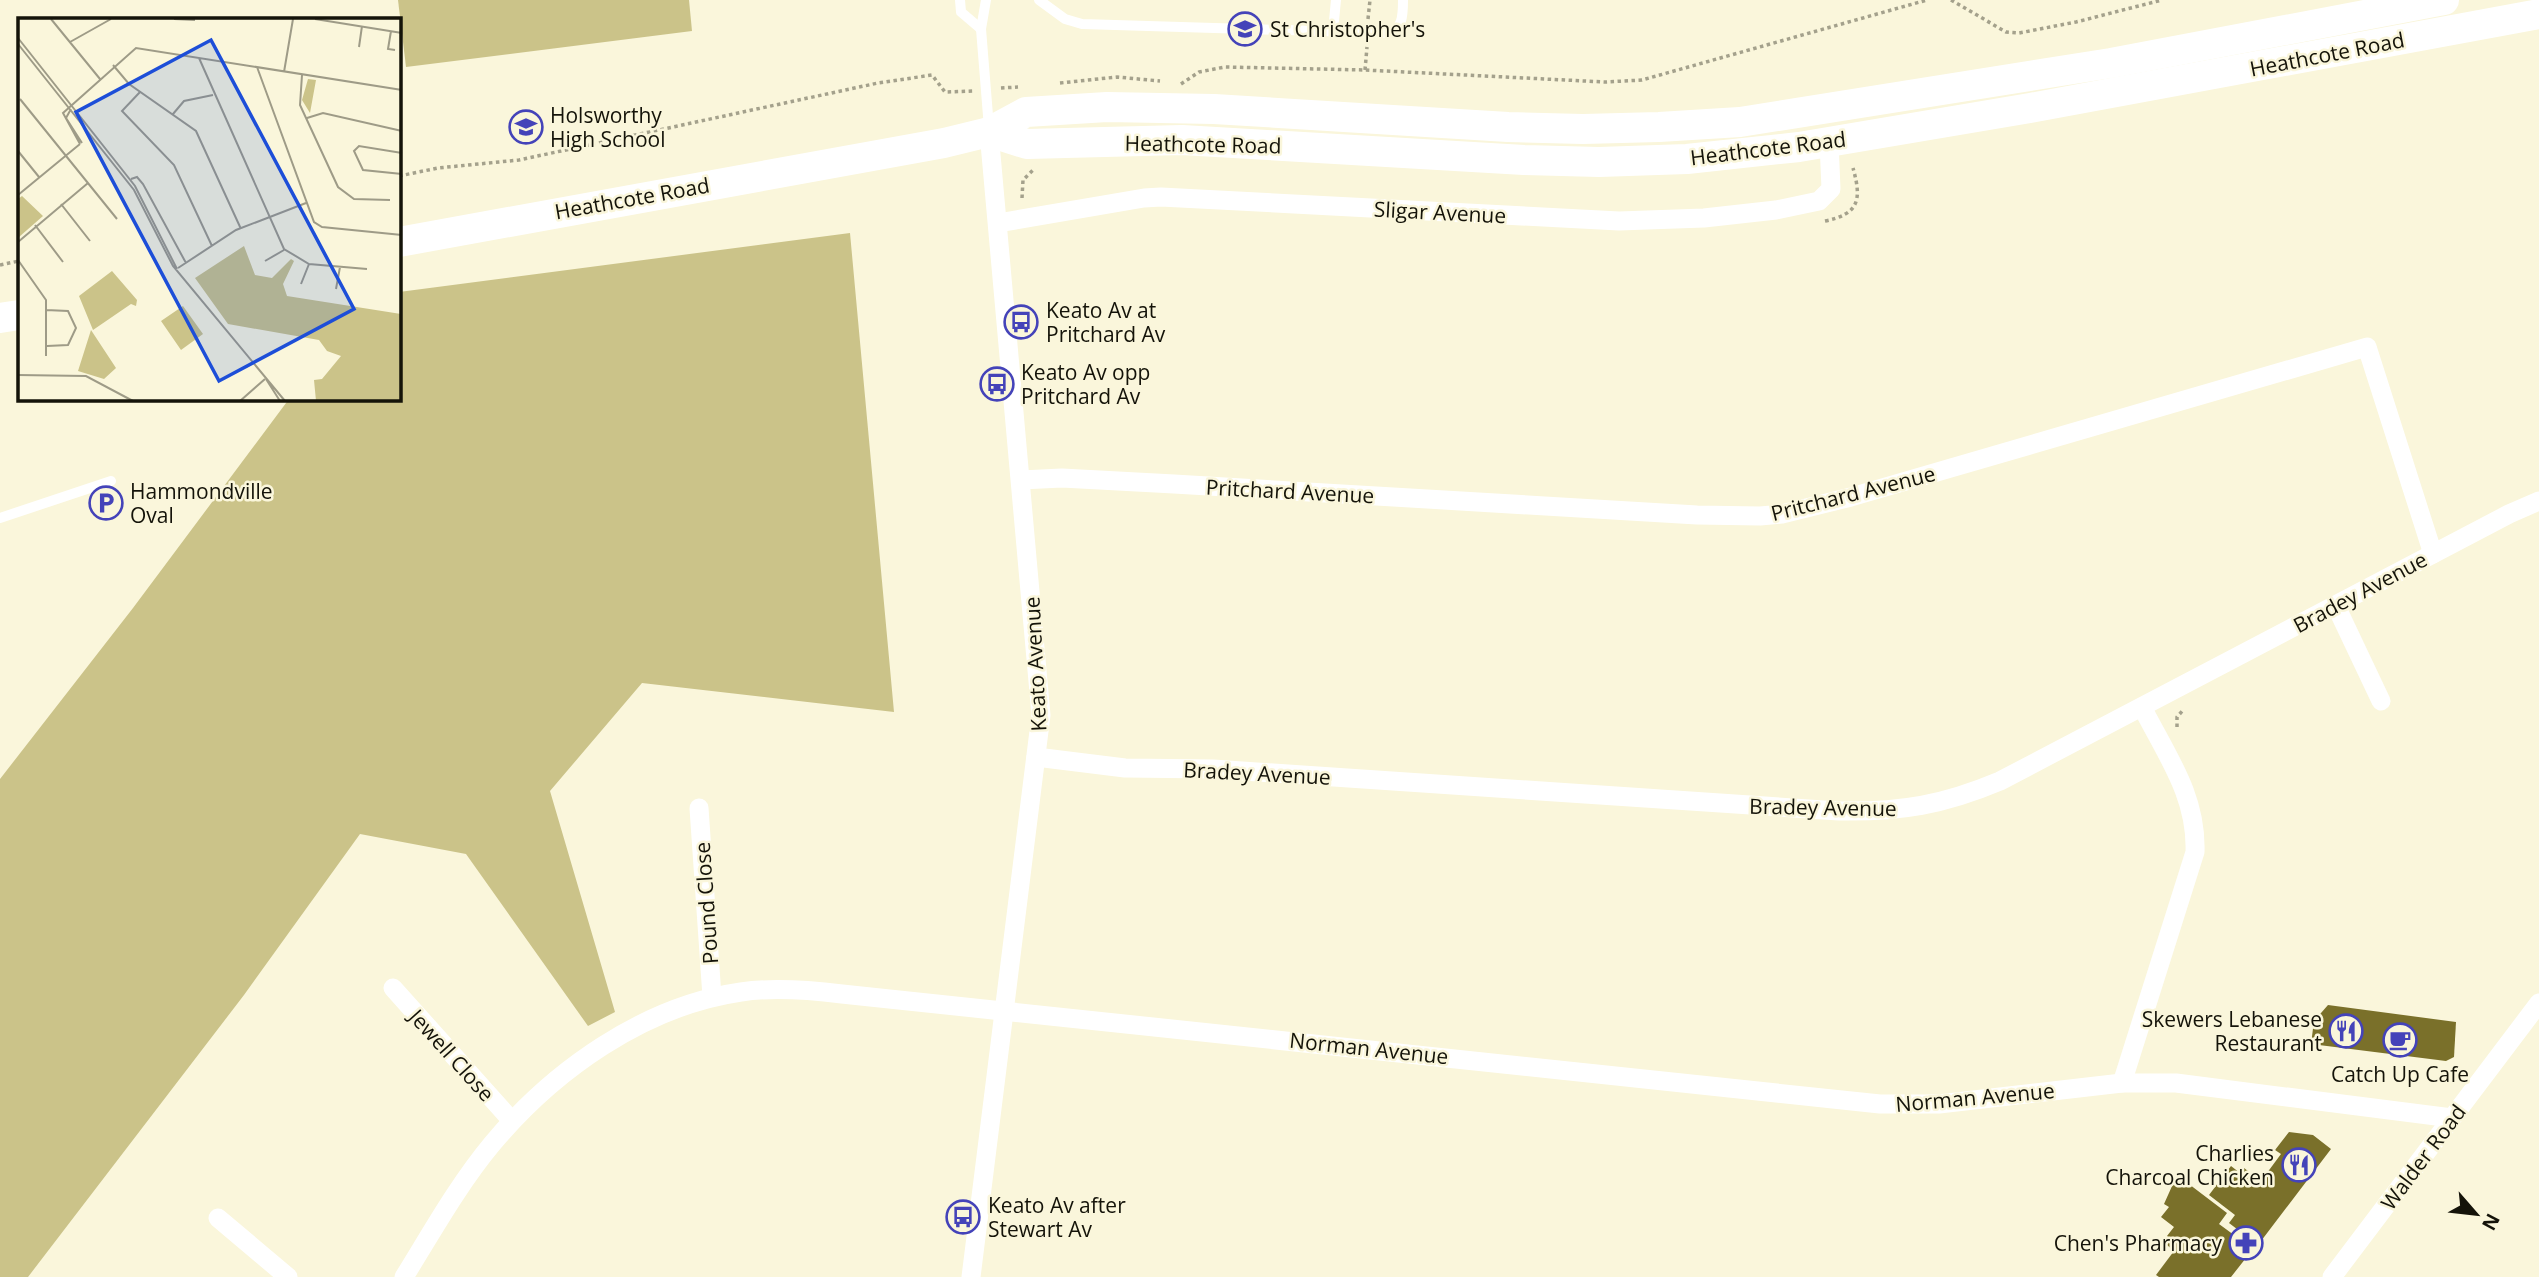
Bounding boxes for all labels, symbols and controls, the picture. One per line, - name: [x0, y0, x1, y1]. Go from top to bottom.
- school or university icon: St Christopher's: [1226, 10, 1264, 48]
- place label: St Christopher's: [1270, 15, 1425, 43]
- inset map: [18, 18, 401, 401]
- street label: Heathcote Road: [2247, 25, 2407, 83]
- place label: Holsworthy High School: [550, 101, 666, 153]
- school or university icon: Holsworthy High School: [507, 108, 545, 146]
- street label: Heathcote Road: [1688, 125, 1848, 171]
- street label: Heathcote Road: [1124, 129, 1282, 159]
- street label: Heathcote Road: [552, 171, 712, 225]
- street label: Sligar Avenue: [1373, 195, 1507, 229]
- place label: Keato Av at Pritchard Av: [1046, 296, 1166, 348]
- bus stop icon: Keato Av at Pritchard Av: [1002, 303, 1040, 341]
- place label: Keato Av opp Pritchard Av: [1021, 358, 1150, 410]
- bus stop icon: Keato Av opp Pritchard Av: [978, 365, 1016, 403]
- street label: Pritchard Avenue: [1768, 459, 1938, 527]
- street label: Pritchard Avenue: [1205, 473, 1375, 509]
- place label: Hammondville Oval: [130, 477, 273, 529]
- parking icon: Hammondville Oval: [87, 484, 125, 522]
- street label: Bradey Avenue: [2288, 545, 2432, 639]
- street label: Keato Avenue: [1017, 596, 1053, 732]
- street label: Bradey Avenue: [1183, 755, 1331, 791]
- street label: Bradey Avenue: [1749, 792, 1897, 822]
- street label: Pound Close: [688, 841, 724, 965]
- street label: Jewell Close: [402, 1002, 501, 1107]
- place label: Skewers Lebanese Restaurant: [2142, 1005, 2322, 1057]
- restaurant icon: Skewers Lebanese Restaurant: [2327, 1012, 2365, 1050]
- cafe icon: Catch Up Cafe: [2381, 1021, 2419, 1059]
- street label: Norman Avenue: [1288, 1026, 1450, 1070]
- place label: Catch Up Cafe: [2331, 1060, 2469, 1088]
- street label: Norman Avenue: [1894, 1076, 2056, 1118]
- street label: Walder Road: [2374, 1099, 2472, 1215]
- place label: Charlies Charcoal Chicken: [2105, 1139, 2274, 1191]
- restaurant icon: Charlies Charcoal Chicken: [2280, 1146, 2318, 1184]
- north arrow: [2441, 1179, 2511, 1249]
- place label: Keato Av after Stewart Av: [988, 1191, 1126, 1243]
- bus stop icon: Keato Av after Stewart Av: [944, 1198, 982, 1236]
- text: N: [2476, 1209, 2506, 1235]
- pharmacy icon: Chen's Pharmacy: [2227, 1224, 2265, 1262]
- place label: Chen's Pharmacy: [2054, 1229, 2222, 1257]

